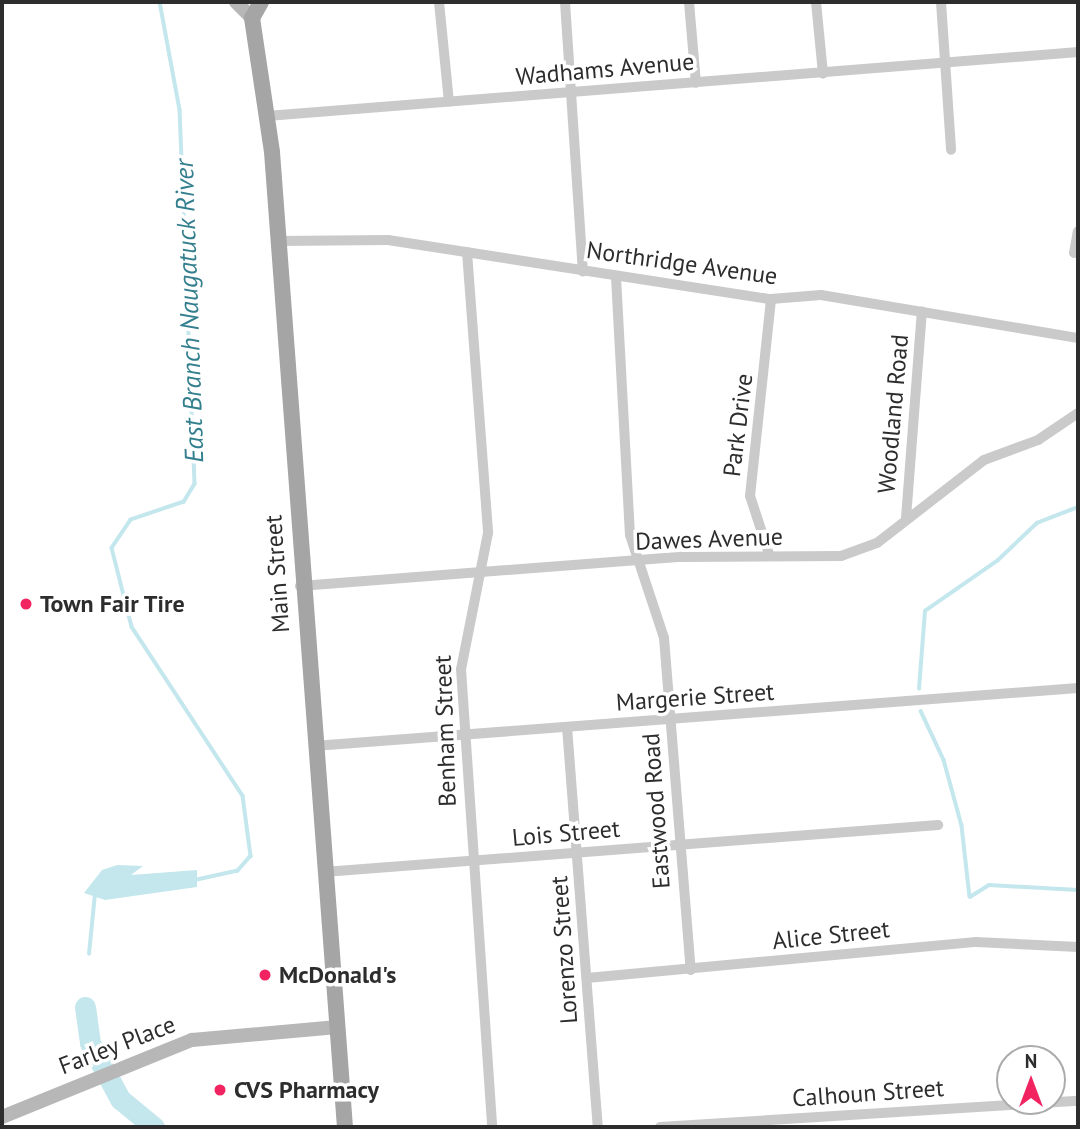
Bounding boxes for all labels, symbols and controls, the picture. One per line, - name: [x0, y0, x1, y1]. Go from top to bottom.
- street label: Wadhams Avenue: [514, 47, 696, 91]
- water label: East Branch Naugatuck River: [168, 158, 210, 464]
- street label: Northridge Avenue: [584, 235, 780, 291]
- street label: Woodland Road: [872, 333, 914, 495]
- street label: Park Drive: [717, 371, 759, 479]
- street label: Main Street: [259, 514, 295, 634]
- street label: Dawes Avenue: [634, 522, 784, 556]
- place label: Town Fair Tire: [40, 590, 185, 618]
- marker: Town Fair Tire: [18, 596, 34, 612]
- street label: Benham Street: [428, 655, 462, 807]
- street label: Margerie Street: [615, 677, 775, 717]
- street label: Eastwood Road: [636, 732, 676, 890]
- street label: Lois Street: [511, 814, 621, 852]
- street label: Lorenzo Street: [544, 875, 584, 1025]
- street label: Alice Street: [771, 915, 891, 955]
- place label: McDonald's: [279, 961, 396, 989]
- marker: McDonald's: [257, 967, 273, 983]
- street label: Farley Place: [54, 1009, 180, 1081]
- north arrow: [996, 1045, 1066, 1115]
- text: N: [1025, 1049, 1037, 1073]
- street label: Calhoun Street: [791, 1073, 945, 1113]
- place label: CVS Pharmacy: [234, 1076, 379, 1104]
- marker: CVS Pharmacy: [212, 1082, 228, 1098]

